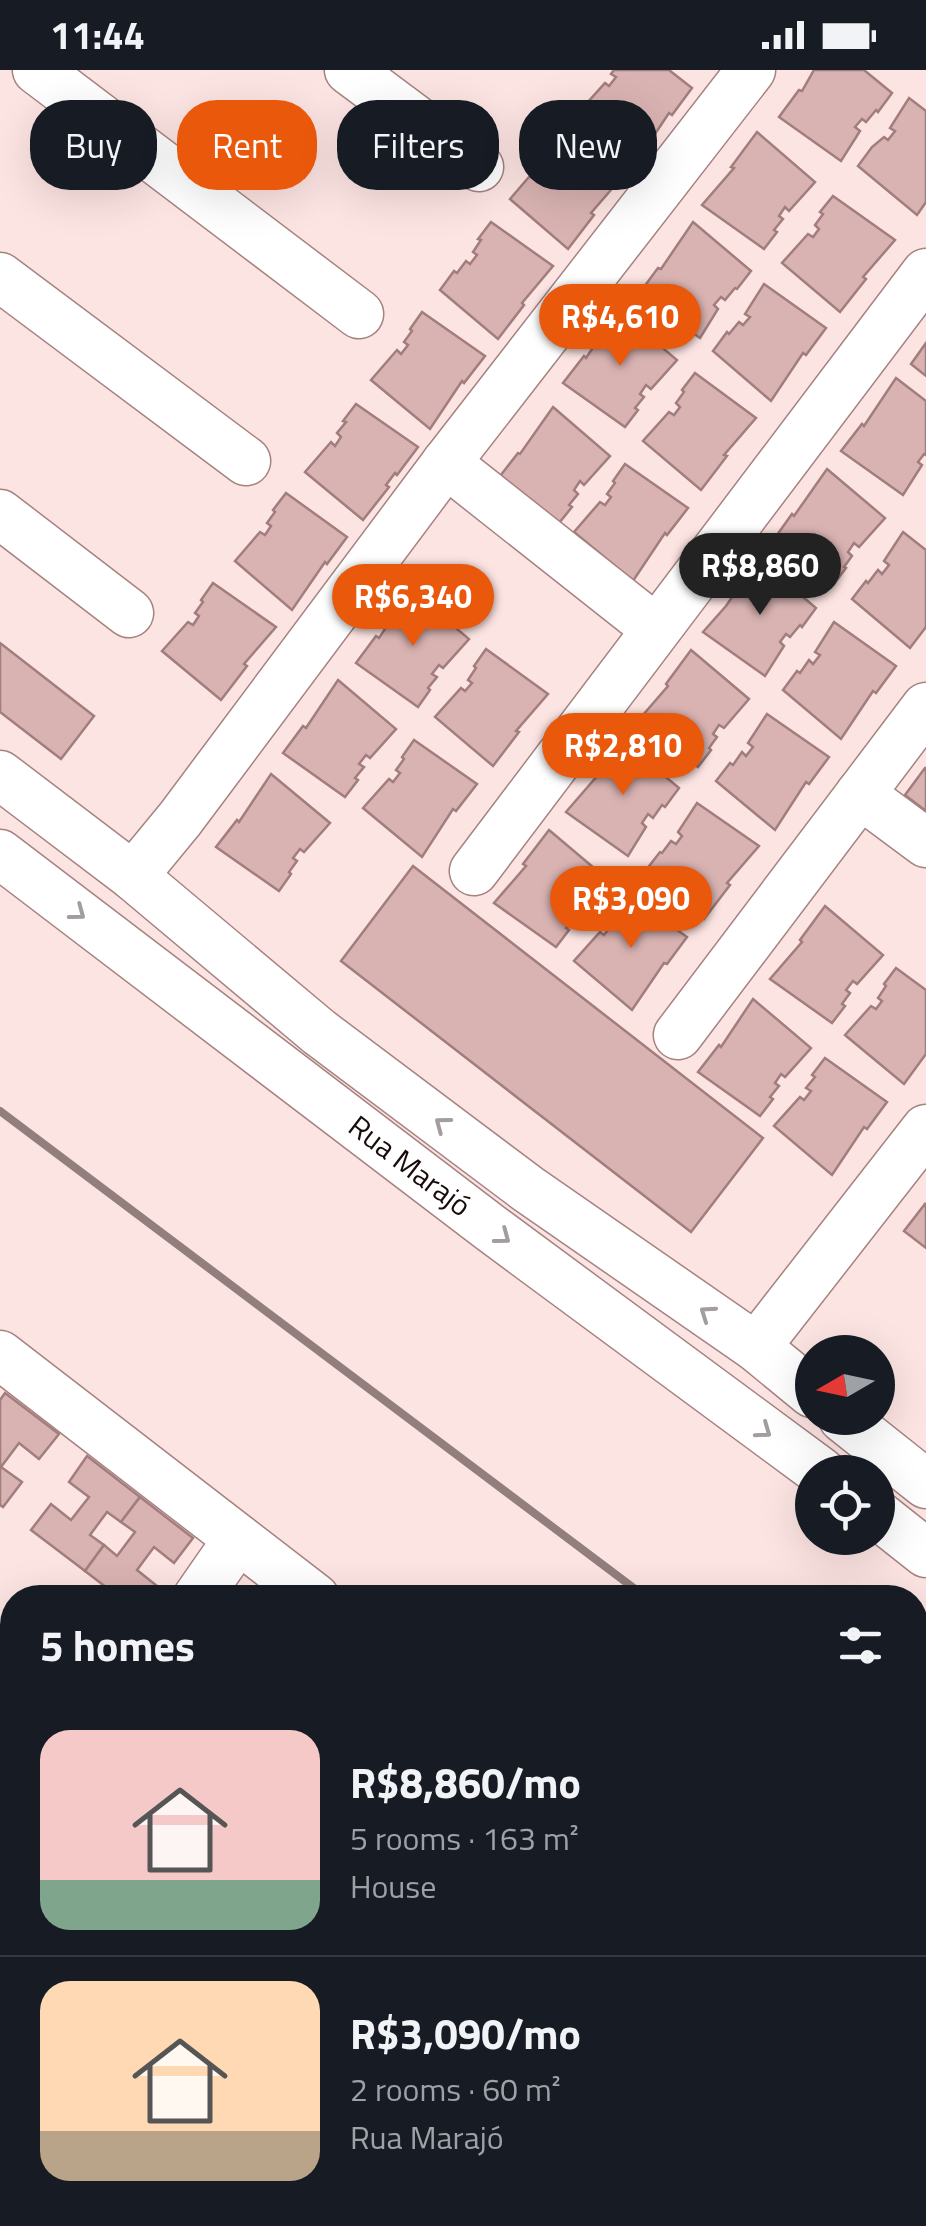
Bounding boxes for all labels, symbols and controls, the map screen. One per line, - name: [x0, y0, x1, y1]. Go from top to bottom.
- text: 11:44: [50, 6, 145, 64]
- chip: Buy: [30, 100, 157, 190]
- chip: Rent: [177, 100, 317, 190]
- chip: Filters: [337, 100, 499, 190]
- chip: New: [519, 100, 657, 190]
- pin: R$4,610: [528, 284, 712, 369]
- text: R$4,610: [561, 292, 679, 340]
- pin: R$8,860: [668, 533, 852, 618]
- text: R$8,860: [701, 541, 819, 589]
- pin: R$6,340: [321, 564, 505, 649]
- text: R$6,340: [354, 572, 472, 620]
- pin: R$2,810: [531, 713, 715, 798]
- text: R$2,810: [564, 721, 682, 769]
- pin: R$3,090: [539, 866, 723, 951]
- text: R$3,090: [572, 874, 690, 922]
- one-way arrow: [67, 901, 85, 919]
- street label: Rua Marajó: [339, 1103, 481, 1227]
- one-way arrow: [435, 1119, 453, 1136]
- one-way arrow: [492, 1226, 510, 1243]
- one-way arrow: [700, 1307, 718, 1325]
- north arrow: [795, 1335, 895, 1435]
- map controls: [795, 1335, 895, 1555]
- one-way arrow: [753, 1419, 771, 1436]
- button: locate: [795, 1455, 895, 1555]
- text: 5 homes: [40, 1613, 195, 1677]
- icon: filters: [833, 1618, 888, 1673]
- text: R$8,860/mo: [350, 1750, 581, 1814]
- icon: home: [120, 1770, 240, 1890]
- text: 5 rooms · 163 m²: [350, 1814, 579, 1862]
- text: House: [350, 1862, 436, 1910]
- text: R$3,090/mo: [350, 2001, 581, 2065]
- icon: home: [120, 2021, 240, 2141]
- text: 2 rooms · 60 m²: [350, 2065, 561, 2113]
- text: Rua Marajó: [350, 2113, 504, 2161]

